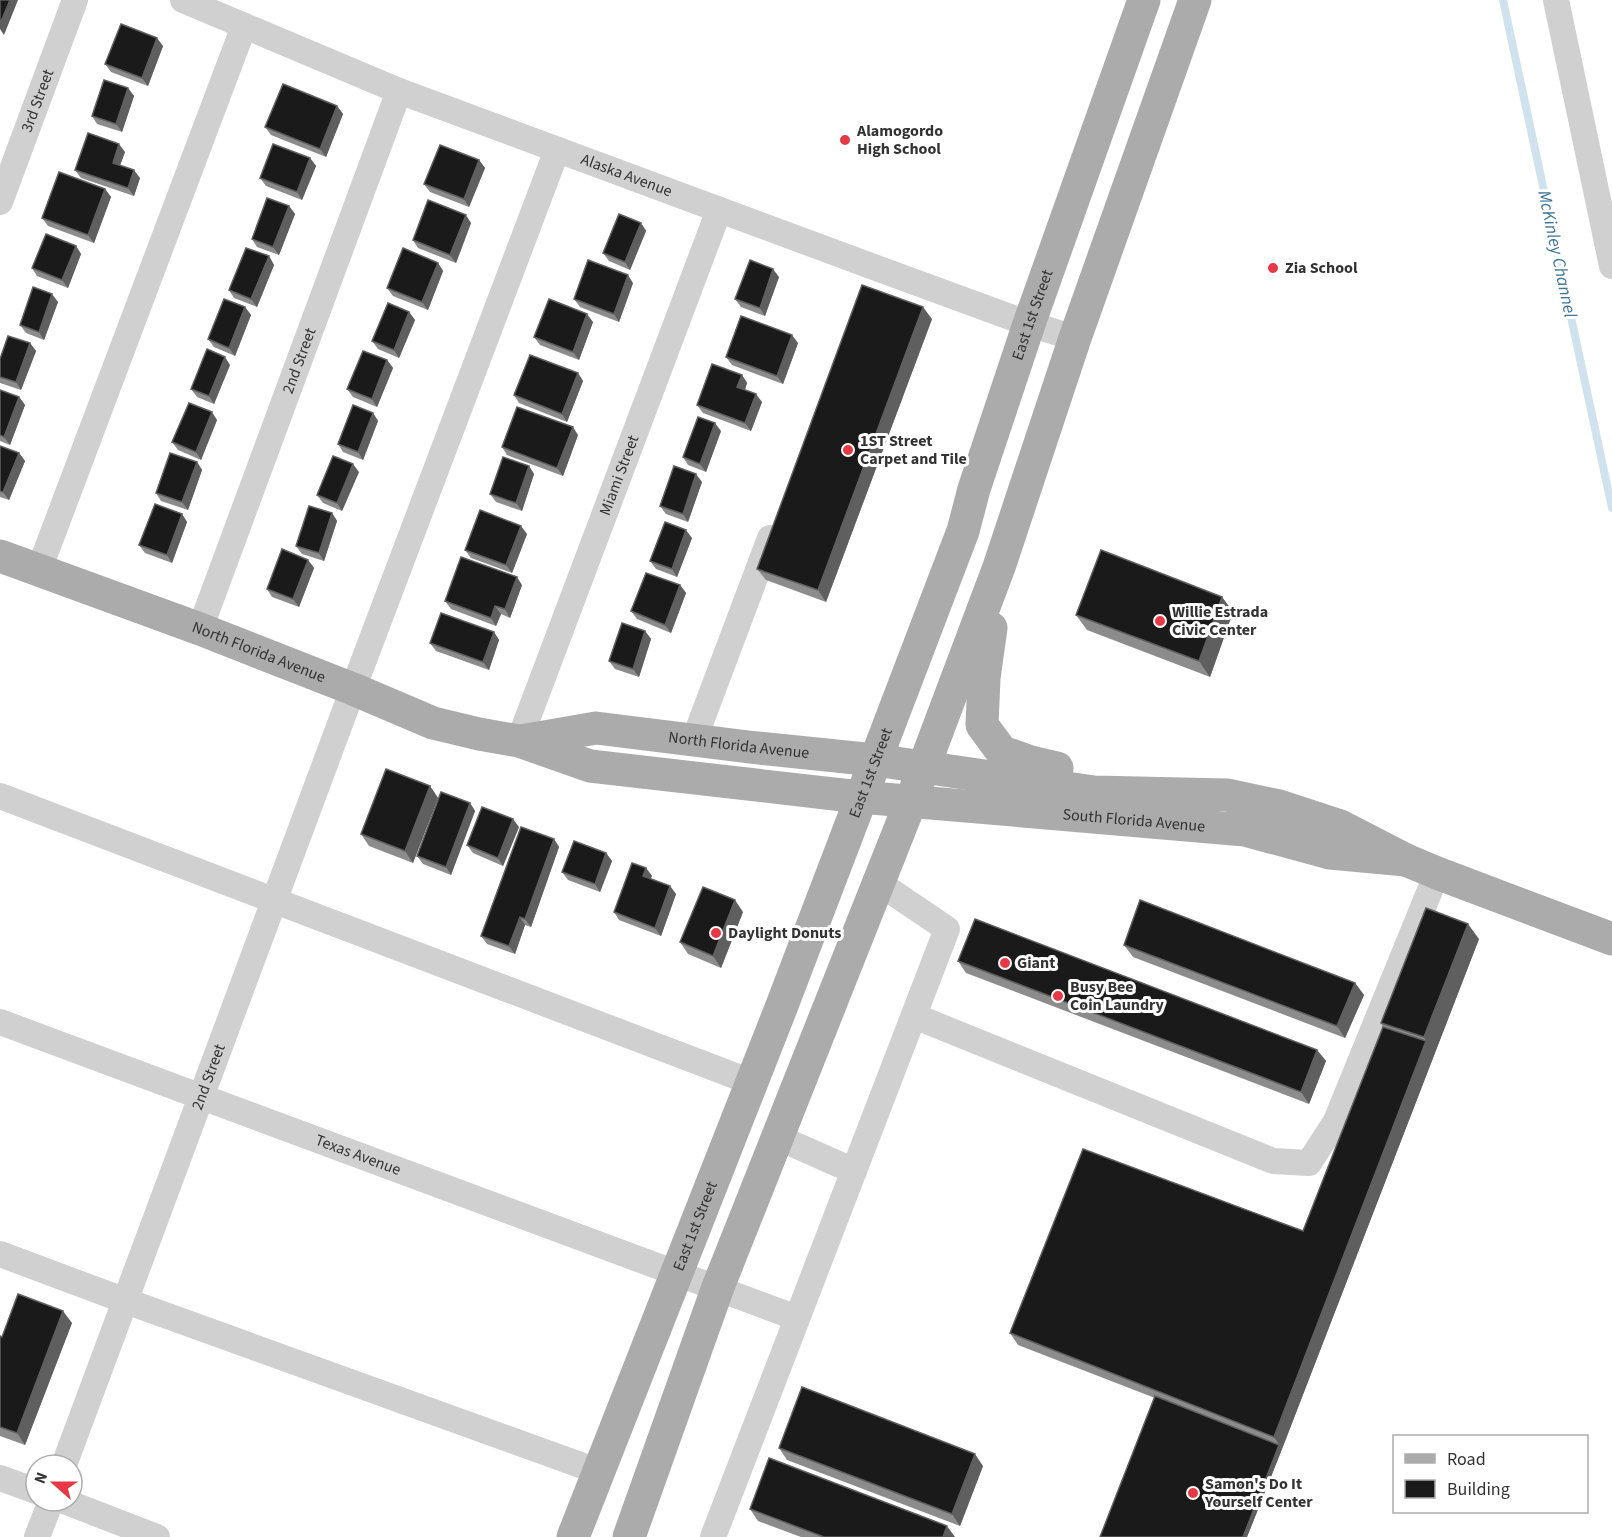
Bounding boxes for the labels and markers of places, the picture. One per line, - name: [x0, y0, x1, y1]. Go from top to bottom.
- place label: Alamogordo High School: [856, 120, 943, 160]
- marker: Alamogordo High School: [838, 133, 852, 147]
- place label: Zia School: [1285, 257, 1358, 279]
- marker: Zia School: [1266, 261, 1280, 275]
- place label: 1ST Street Carpet and Tile: [860, 430, 967, 470]
- marker: 1ST Street Carpet and Tile: [841, 443, 855, 457]
- place label: Willie Estrada Civic Center: [1172, 601, 1268, 641]
- marker: Willie Estrada Civic Center: [1153, 614, 1167, 628]
- place label: Daylight Donuts: [728, 922, 841, 944]
- marker: Daylight Donuts: [709, 926, 723, 940]
- place label: Giant: [1017, 952, 1055, 974]
- marker: Giant: [998, 956, 1012, 970]
- place label: Busy Bee Coin Laundry: [1070, 976, 1165, 1016]
- marker: Busy Bee Coin Laundry: [1051, 989, 1065, 1003]
- place label: Samon's Do It Yourself Center: [1204, 1473, 1313, 1513]
- marker: Samon's Do It Yourself Center: [1186, 1486, 1200, 1500]

